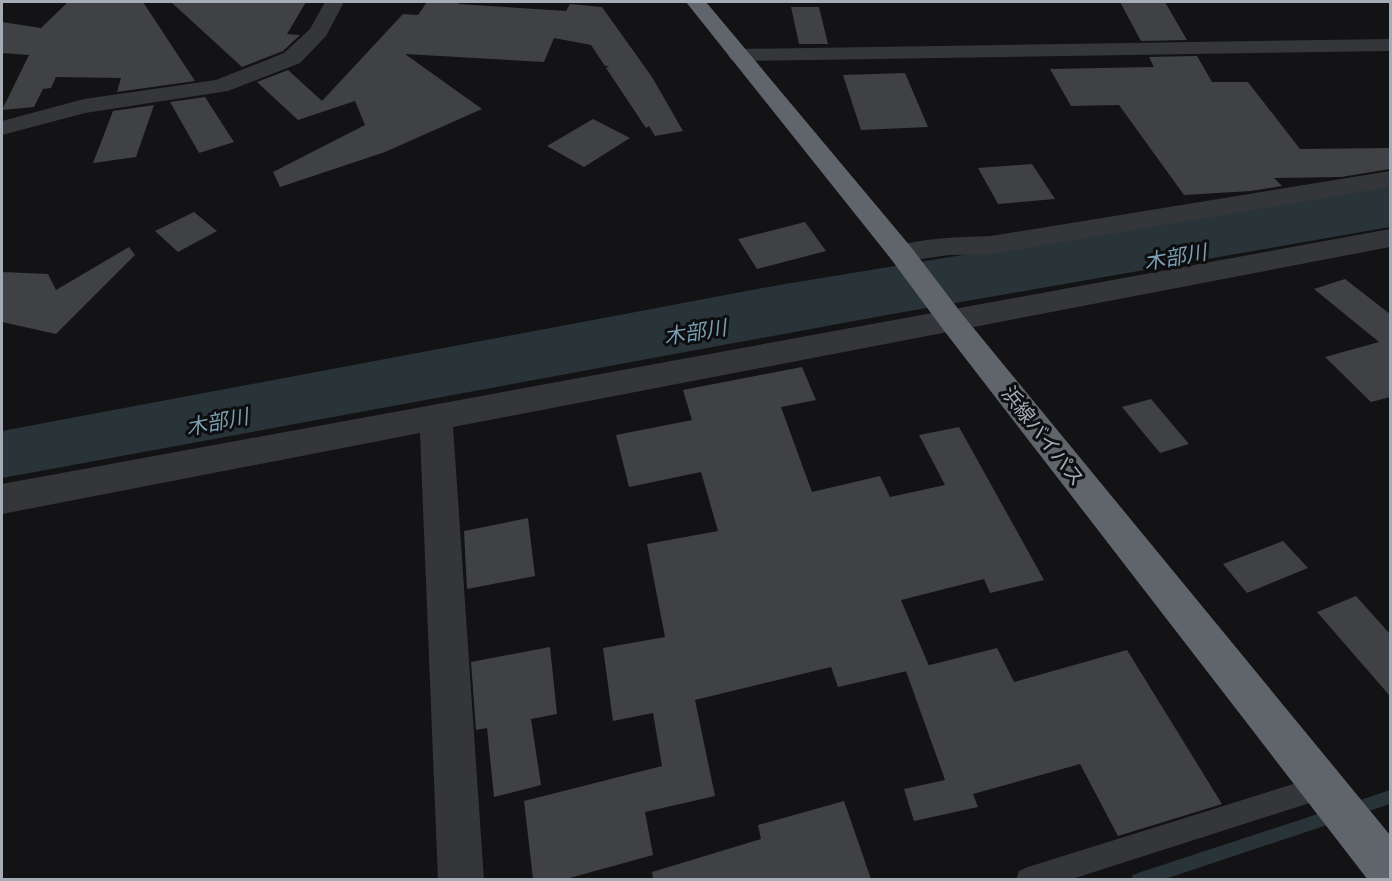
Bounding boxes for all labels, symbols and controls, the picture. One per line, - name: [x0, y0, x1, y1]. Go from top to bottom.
- water label: 木部川: [1141, 237, 1211, 277]
- water label: 木部川: [662, 312, 730, 351]
- street label: 浜線バイパス: [995, 380, 1091, 492]
- water label: 木部川: [183, 401, 253, 442]

